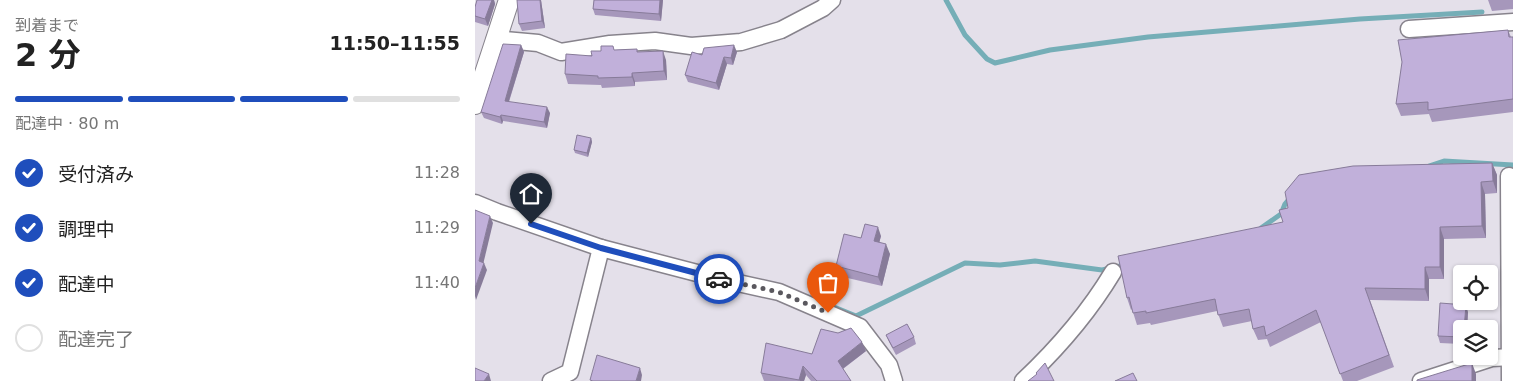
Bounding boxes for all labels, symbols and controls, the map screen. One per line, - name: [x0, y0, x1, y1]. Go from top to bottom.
- text: 到着まで: [15, 16, 79, 35]
- text: 11:50–11:55: [330, 32, 460, 54]
- text: 2 分: [15, 36, 80, 74]
- text: 配達中 · 80 m: [15, 114, 119, 133]
- icon: check: [15, 159, 43, 187]
- text: 受付済み: [58, 163, 134, 185]
- text: 11:28: [414, 163, 460, 182]
- pin: [510, 173, 552, 224]
- icon: home: [517, 180, 545, 208]
- icon: check: [15, 214, 43, 242]
- text: 調理中: [58, 218, 115, 240]
- text: 11:29: [414, 218, 460, 237]
- courier: [694, 254, 744, 304]
- pin: [807, 262, 849, 313]
- icon: car: [705, 265, 733, 293]
- map controls: [1453, 265, 1498, 365]
- button: locate: [1453, 265, 1498, 310]
- icon: check: [15, 269, 43, 297]
- icon: bag: [814, 269, 842, 297]
- text: 配達中: [58, 273, 115, 295]
- text: 11:40: [414, 273, 460, 292]
- button: layers: [1453, 320, 1498, 365]
- text: 配達完了: [58, 328, 134, 350]

